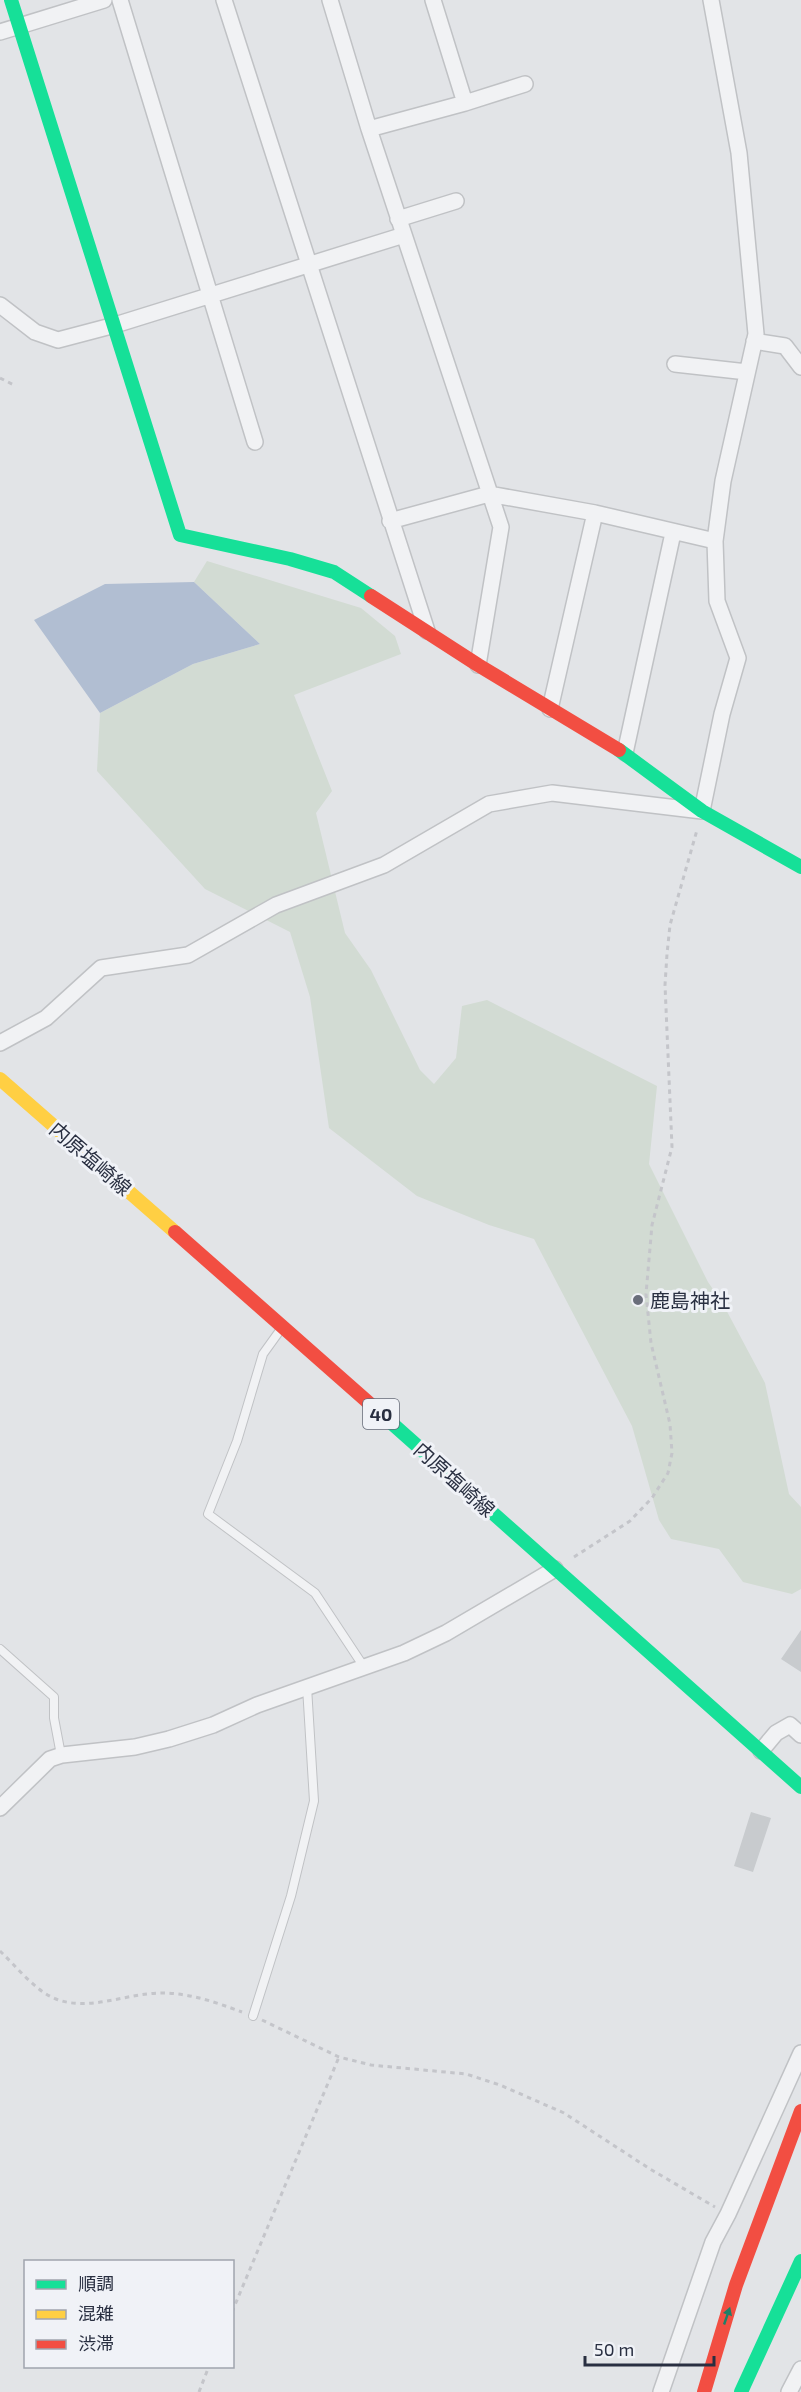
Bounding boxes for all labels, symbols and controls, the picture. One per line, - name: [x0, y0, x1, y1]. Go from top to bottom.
- street label: 内原塩崎線: [45, 1116, 137, 1200]
- place label: 鹿島神社: [650, 1288, 730, 1312]
- marker: 鹿島神社: [631, 1293, 645, 1307]
- road number: 40: [363, 1399, 399, 1429]
- street label: 内原塩崎線: [410, 1437, 500, 1521]
- legend: [24, 2260, 234, 2368]
- text: 順調: [78, 2272, 114, 2294]
- text: 混雑: [78, 2302, 114, 2324]
- one-way arrow: [723, 2307, 733, 2325]
- scale bar: [585, 2329, 714, 2367]
- text: 渋滞: [78, 2332, 114, 2354]
- text: 50 m: [594, 2338, 634, 2360]

